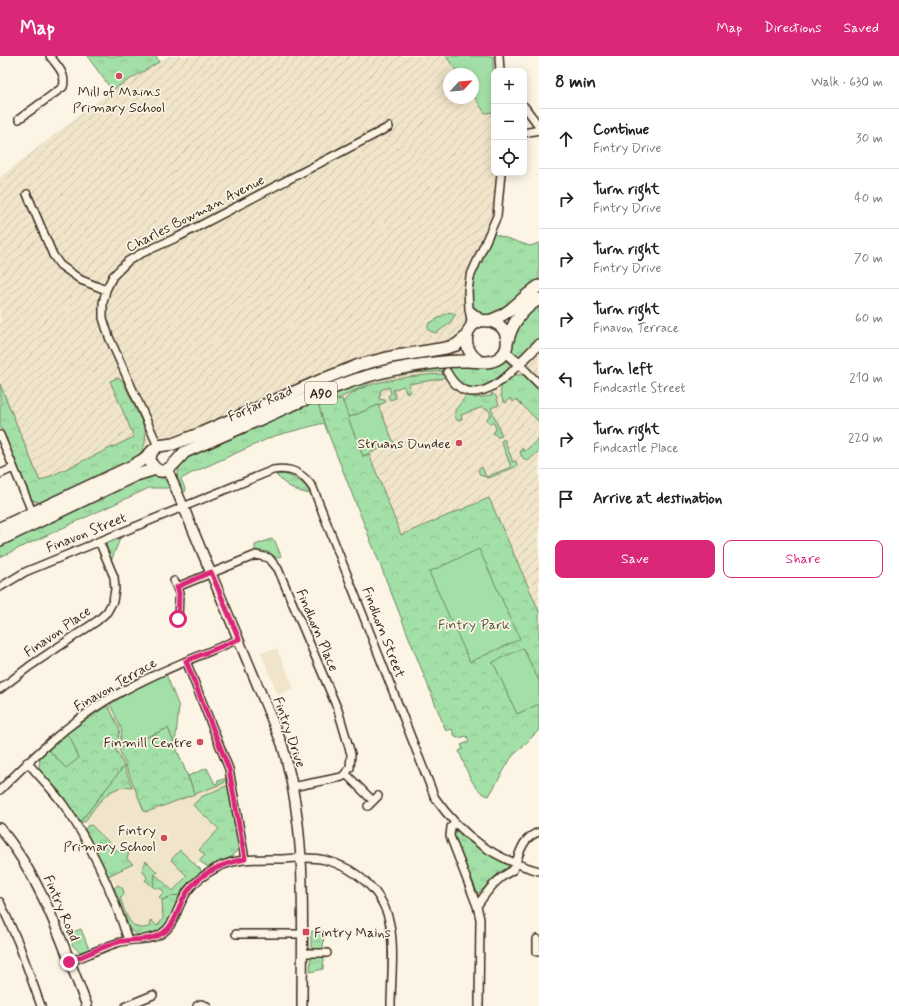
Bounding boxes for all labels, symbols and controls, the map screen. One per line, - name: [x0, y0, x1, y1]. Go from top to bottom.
- text: Map: [20, 16, 55, 41]
- text: Map: [716, 19, 742, 37]
- text: Directions: [764, 19, 822, 37]
- text: Saved: [844, 19, 879, 37]
- north arrow: [443, 68, 479, 104]
- map controls: [491, 68, 527, 176]
- button: +: [491, 68, 527, 104]
- marker: Mill of Mains Primary School: [114, 71, 124, 81]
- text: 8 min: [555, 71, 596, 93]
- text: Walk · 630 m: [811, 74, 883, 91]
- place label: Mill of Mains Primary School: [73, 83, 165, 117]
- button: −: [491, 104, 527, 140]
- text: Continue: [593, 120, 649, 140]
- icon: ahead: [555, 128, 577, 150]
- text: 30 m: [856, 130, 883, 147]
- button: locate: [491, 140, 527, 176]
- text: Fintry Drive: [593, 140, 661, 157]
- street label: Charles Bowman Avenue: [123, 171, 268, 257]
- text: Turn right: [593, 180, 660, 200]
- icon: right: [555, 188, 577, 210]
- text: 40 m: [854, 190, 883, 207]
- text: Fintry Drive: [593, 200, 661, 217]
- text: Turn right: [593, 240, 660, 260]
- icon: right: [555, 248, 577, 270]
- text: 70 m: [854, 250, 883, 267]
- text: Fintry Drive: [593, 260, 661, 277]
- text: Turn right: [593, 300, 660, 320]
- icon: right: [555, 308, 577, 330]
- text: 60 m: [855, 310, 883, 327]
- text: Finavon Terrace: [593, 320, 679, 337]
- text: Turn left: [593, 360, 653, 380]
- icon: left: [555, 368, 577, 390]
- text: 210 m: [849, 370, 883, 387]
- text: Findcastle Street: [593, 380, 685, 397]
- street label: Forfar Road: [225, 382, 296, 426]
- road number: A90: [305, 382, 337, 404]
- text: Turn right: [593, 420, 660, 440]
- icon: right: [555, 428, 577, 450]
- text: 220 m: [848, 430, 883, 447]
- place label: Struans Dundee: [358, 435, 451, 453]
- marker: Struans Dundee: [454, 438, 464, 448]
- text: Findcastle Place: [593, 440, 678, 457]
- icon: arrive: [555, 488, 577, 510]
- text: Arrive at destination: [593, 489, 722, 509]
- street label: Finavon Street: [44, 509, 129, 557]
- button: Save: [555, 540, 715, 578]
- button: Share: [723, 540, 883, 578]
- street label: Findhorn Street: [357, 584, 409, 681]
- street label: Findhorn Place: [292, 587, 343, 674]
- street label: Finavon Place: [21, 602, 95, 661]
- route start: [169, 610, 187, 628]
- park label: Fintry Park: [438, 616, 510, 634]
- street label: Finavon Terrace: [71, 654, 161, 716]
- street label: Fintry Drive: [269, 695, 310, 770]
- place label: Finmill Centre: [103, 734, 192, 752]
- marker: Finmill Centre: [195, 737, 205, 747]
- place label: Fintry Primary School: [63, 822, 156, 856]
- marker: Fintry Primary School: [159, 833, 169, 843]
- street label: Fintry Road: [39, 872, 83, 944]
- place label: Fintry Mains: [314, 924, 391, 942]
- marker: Fintry Mains: [301, 927, 311, 937]
- route end: [60, 953, 78, 971]

